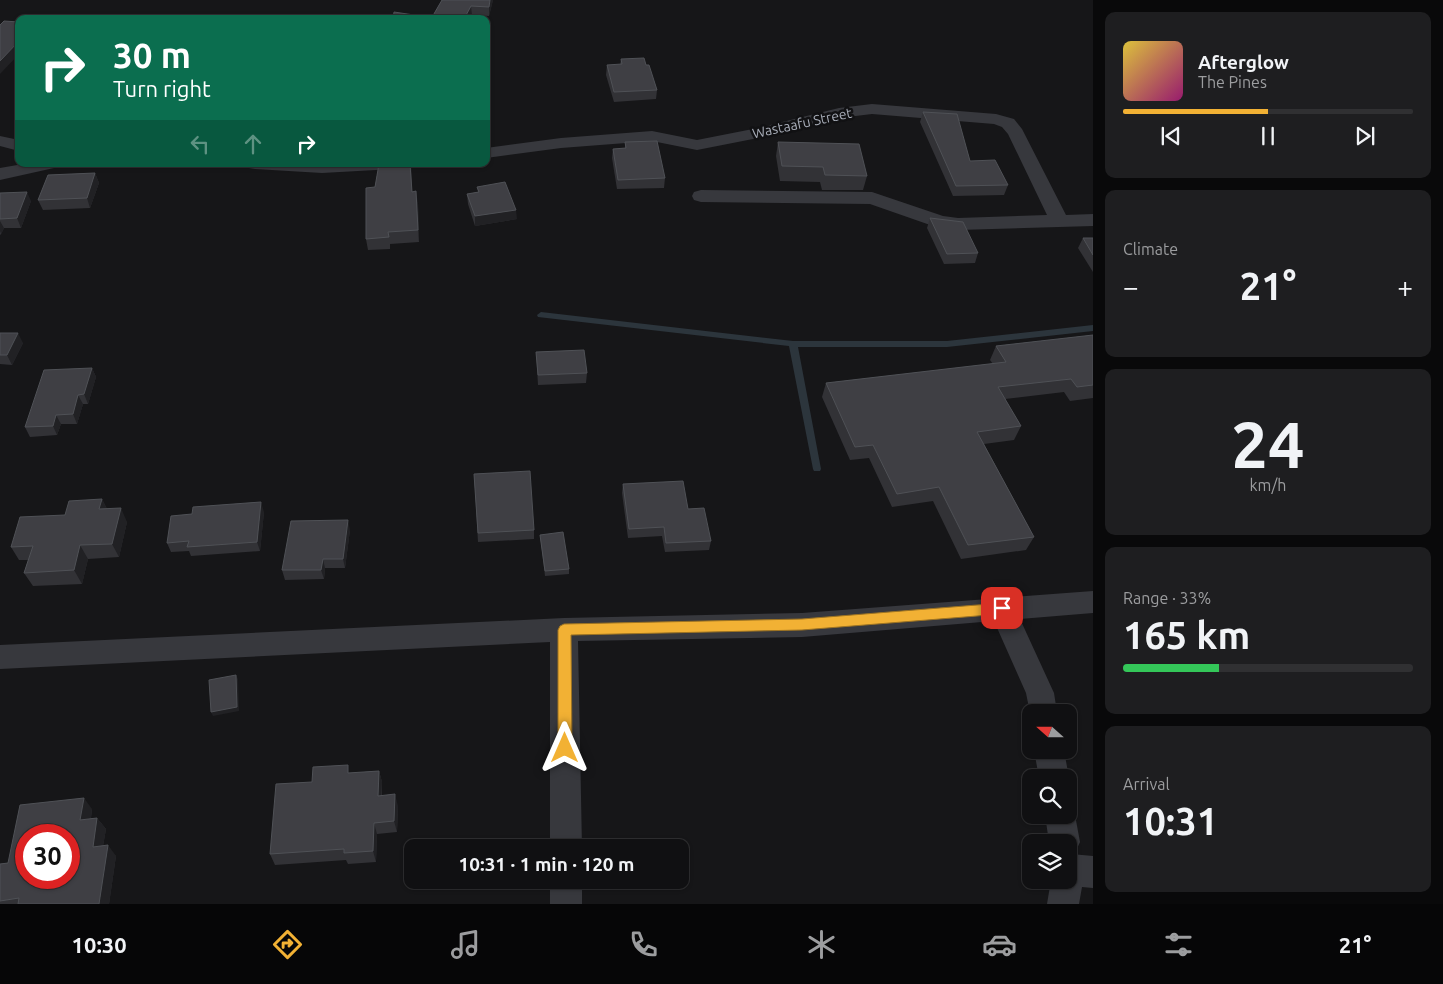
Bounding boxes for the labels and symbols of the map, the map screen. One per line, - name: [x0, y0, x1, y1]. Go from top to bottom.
- street label: Wastaafu Street: [751, 105, 854, 141]
- pin: [981, 587, 1023, 629]
- north arrow: [1022, 704, 1078, 759]
- position arrow: [538, 721, 590, 773]
- speed limit sign: 30: [15, 824, 80, 889]

